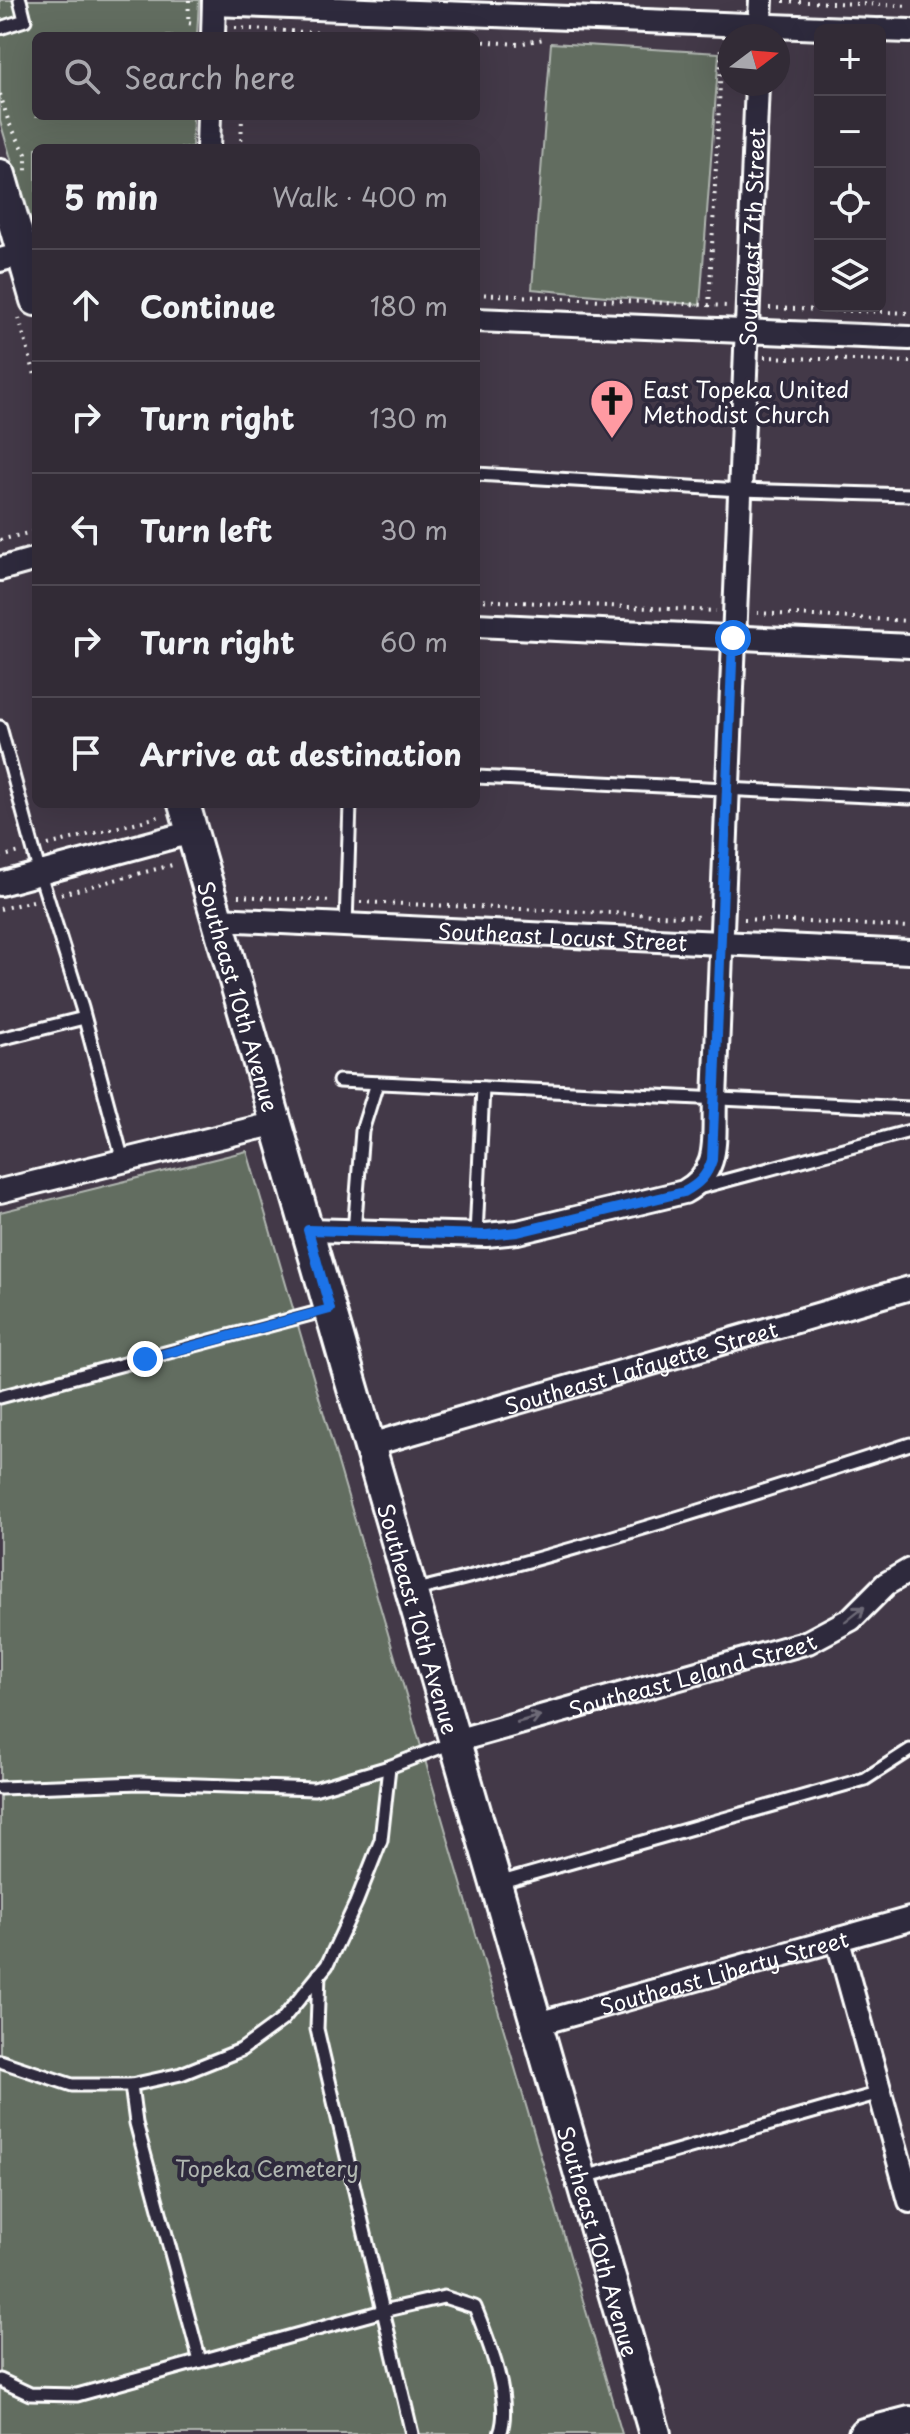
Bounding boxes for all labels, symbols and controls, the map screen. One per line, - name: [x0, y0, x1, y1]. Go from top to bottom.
- north arrow: [718, 24, 790, 96]
- map controls: [814, 24, 886, 312]
- button: +: [814, 24, 886, 96]
- search box: [32, 32, 480, 120]
- icon: search: [60, 54, 104, 98]
- text: Search here: [124, 54, 296, 99]
- button: −: [814, 96, 886, 168]
- street label: Southeast 7th Street: [730, 127, 772, 347]
- button: locate: [814, 168, 886, 240]
- text: 5 min: [64, 170, 158, 222]
- text: Walk · 400 m: [272, 177, 448, 216]
- button: layers: [814, 240, 886, 312]
- icon: ahead: [64, 283, 108, 327]
- text: Continue: [140, 283, 275, 328]
- text: 180 m: [370, 286, 448, 325]
- place label: East Topeka United Methodist Church: [643, 372, 849, 430]
- church icon: East Topeka United Methodist Church: [588, 377, 636, 440]
- icon: right: [64, 395, 108, 439]
- text: Turn right: [140, 395, 295, 440]
- text: 130 m: [369, 398, 448, 437]
- icon: left: [64, 507, 108, 551]
- text: Turn left: [140, 507, 272, 552]
- text: 30 m: [380, 510, 448, 549]
- icon: right: [64, 619, 108, 663]
- text: Turn right: [140, 619, 295, 664]
- route start: [715, 620, 751, 656]
- text: 60 m: [380, 622, 448, 661]
- icon: arrive: [64, 731, 108, 775]
- text: Arrive at destination: [140, 731, 462, 776]
- street label: Southeast 10th Avenue: [191, 877, 289, 1115]
- street label: Southeast Locust Street: [437, 913, 688, 958]
- street label: Southeast Lafayette Street: [500, 1311, 781, 1422]
- route end: [127, 1341, 163, 1377]
- street label: Southeast 10th Avenue: [370, 1499, 468, 1738]
- one-way arrow: [844, 1606, 865, 1623]
- street label: Southeast Leland Street: [565, 1624, 822, 1725]
- one-way arrow: [516, 1711, 542, 1726]
- street label: Southeast Liberty Street: [595, 1921, 852, 2022]
- street label: Southeast 10th Avenue: [550, 2122, 648, 2360]
- park label: Topeka Cemetery: [175, 2151, 359, 2184]

